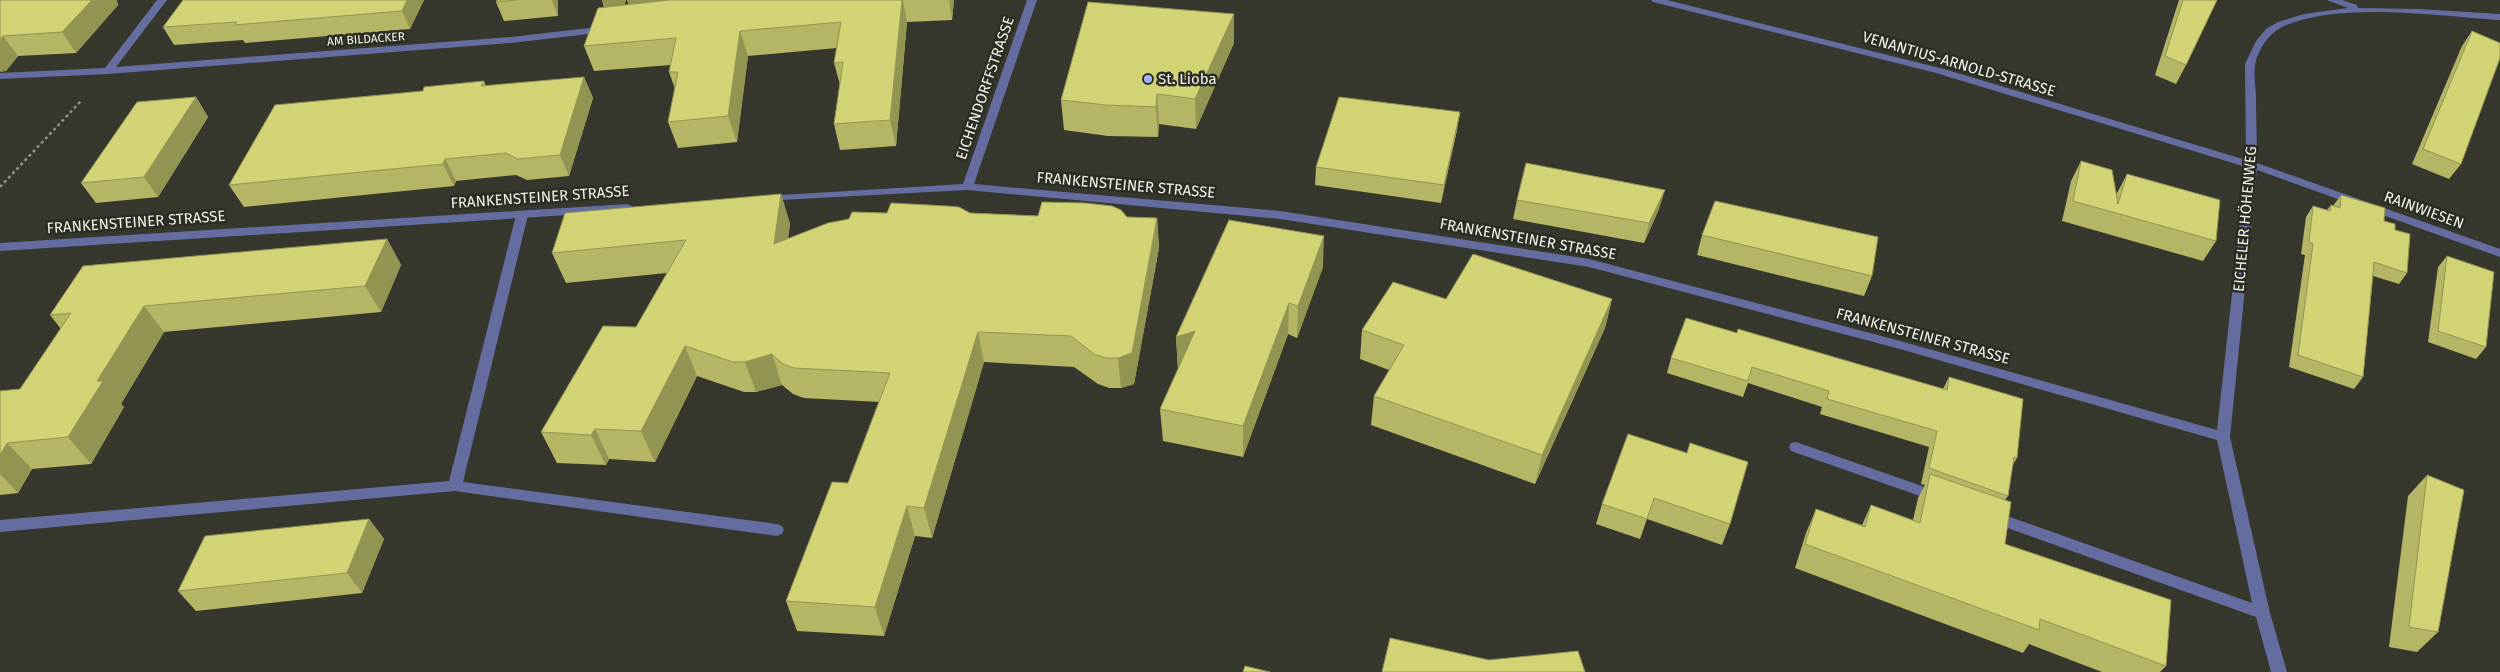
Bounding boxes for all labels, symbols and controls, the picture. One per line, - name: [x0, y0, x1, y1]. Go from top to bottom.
- street label: EICHENDORFFSTRASSE: [952, 14, 1018, 162]
- street label: VENANTIUS-ARNOLD-STRASSE: [1860, 28, 2058, 100]
- street label: AM BILDACKER: [327, 29, 405, 49]
- place label: St. Lioba: [1158, 70, 1217, 88]
- marker: St. Lioba: [1142, 73, 1154, 85]
- street label: EICHELER HÖHENWEG: [2230, 145, 2260, 293]
- street label: FRANKENSTEINER STRASSE: [1036, 168, 1216, 202]
- street label: FRANKENSTEINER STRASSE: [450, 182, 630, 212]
- street label: RAINWIESEN: [2382, 187, 2466, 233]
- street label: FRANKENSTEINER STRASSE: [46, 207, 226, 237]
- street label: FRANKENSTEINER STRASSE: [1438, 215, 1618, 263]
- street label: FRANKENSTEINER STRASSE: [1834, 304, 2012, 368]

